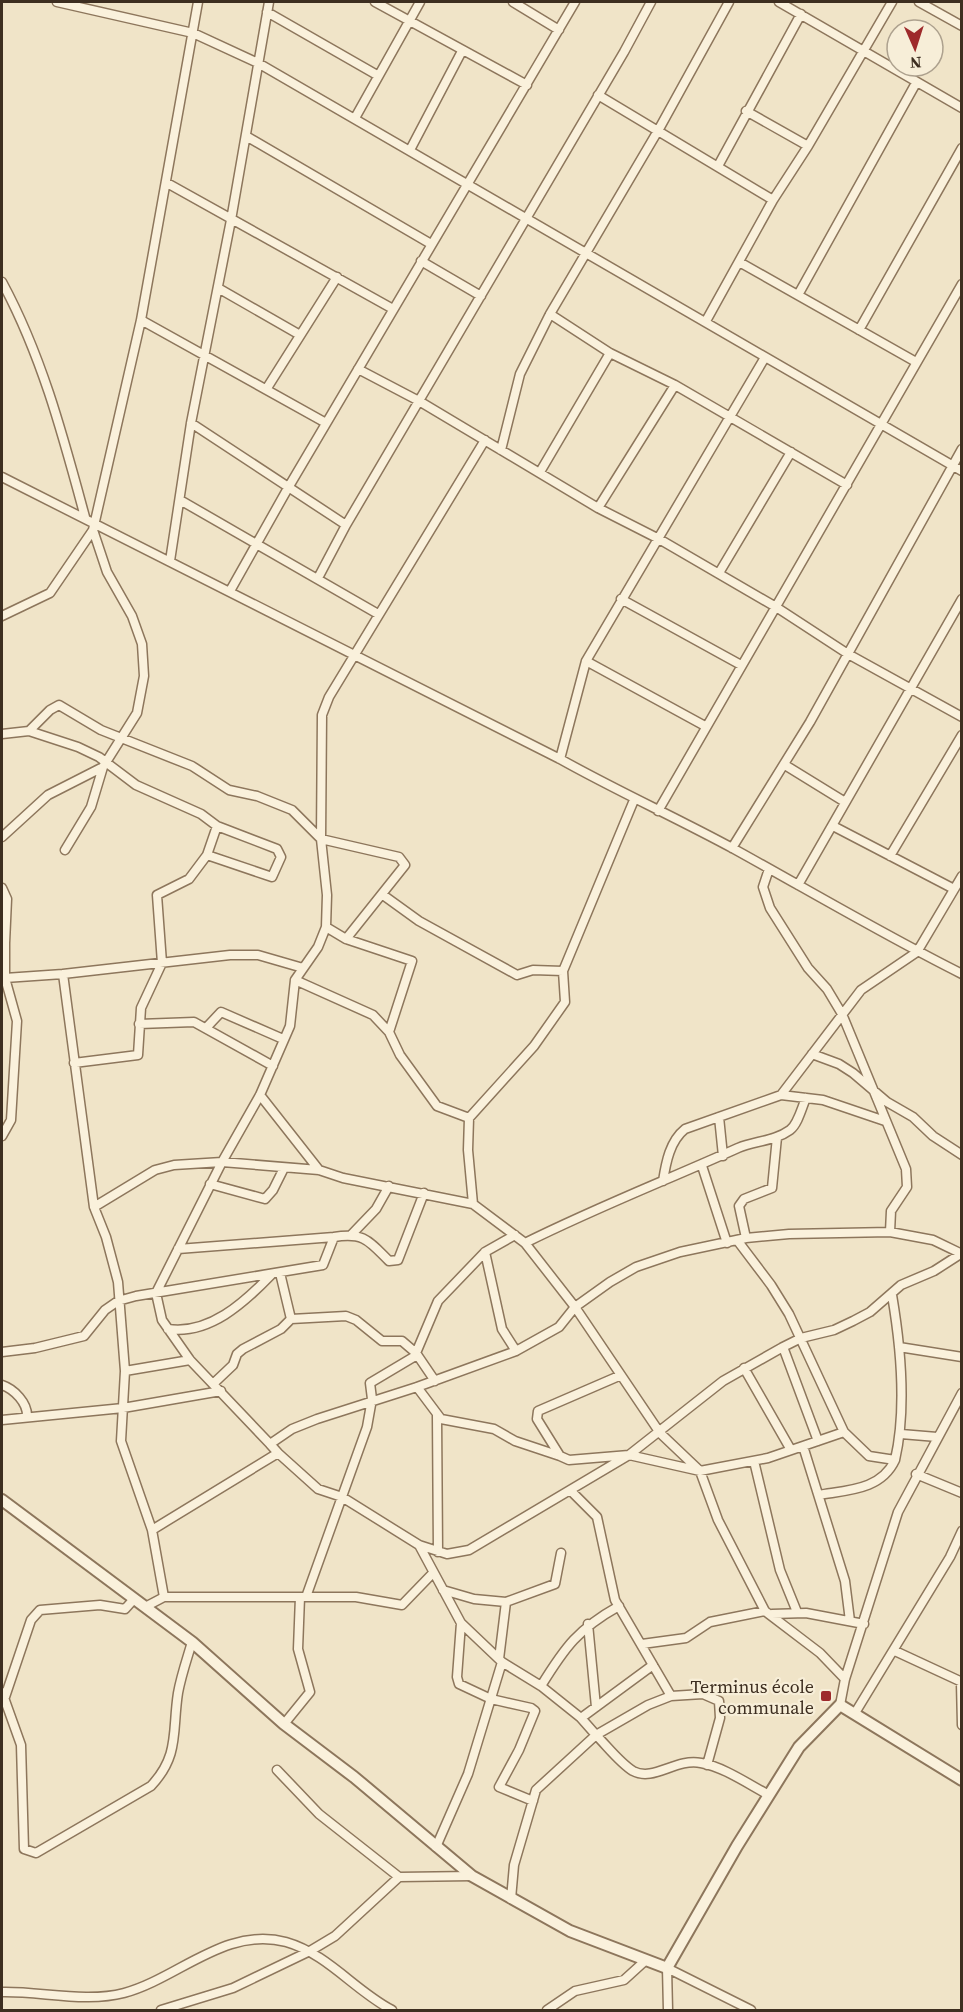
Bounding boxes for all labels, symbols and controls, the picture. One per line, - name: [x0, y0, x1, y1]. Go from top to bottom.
- north arrow: [885, 18, 945, 78]
- text: N: [909, 52, 922, 74]
- place label: Terminus école communale: [690, 1674, 814, 1720]
- marker: Terminus école communale: [819, 1689, 833, 1703]

